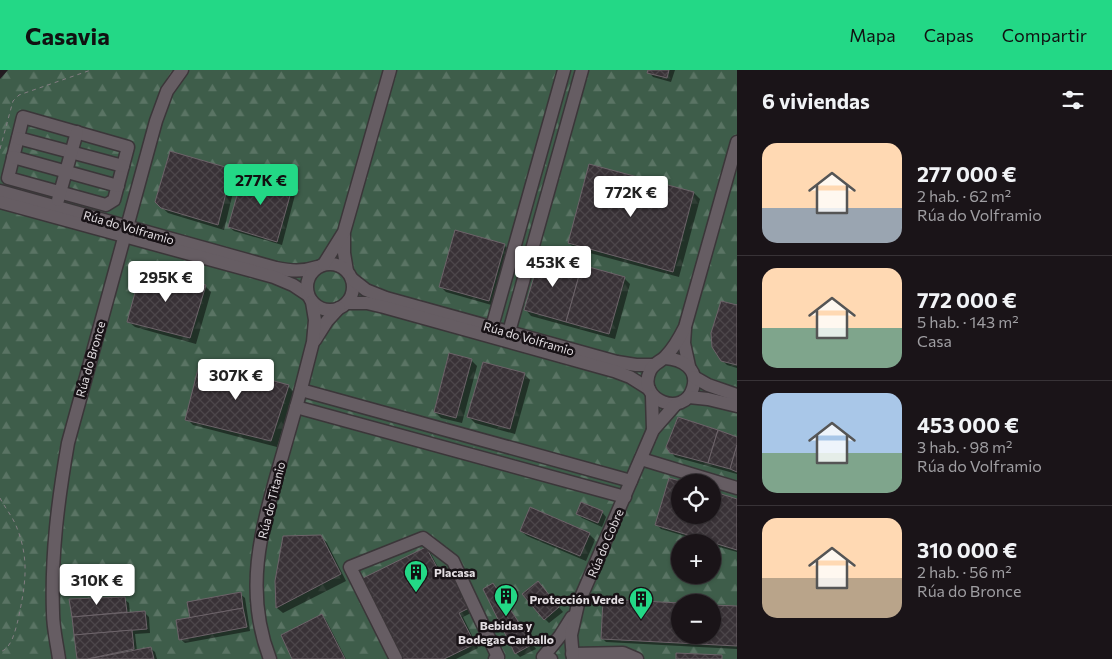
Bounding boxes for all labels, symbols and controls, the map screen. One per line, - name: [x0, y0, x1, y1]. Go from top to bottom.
- text: Casavia: [25, 21, 110, 50]
- text: Mapa: [849, 24, 896, 46]
- text: Capas: [924, 24, 974, 46]
- text: Compartir: [1002, 24, 1087, 46]
- icon: filters: [1059, 86, 1087, 114]
- text: 6 viviendas: [762, 88, 870, 113]
- text: 277 000 €: [917, 161, 1017, 186]
- icon: home: [802, 163, 862, 223]
- pin: 277K €: [220, 164, 302, 206]
- text: 277K €: [235, 170, 287, 189]
- pin: 772K €: [590, 176, 672, 218]
- text: 772K €: [605, 182, 657, 201]
- text: 2 hab. · 62 m²: [917, 186, 1011, 205]
- text: Rúa do Volframio: [917, 205, 1042, 224]
- street label: Rúa do Volframio: [82, 207, 176, 247]
- pin: 453K €: [512, 246, 594, 288]
- text: 453K €: [526, 252, 580, 271]
- pin: 295K €: [125, 260, 207, 303]
- text: 295K €: [139, 267, 193, 286]
- text: 772 000 €: [917, 287, 1017, 312]
- icon: home: [802, 288, 862, 348]
- text: 5 hab. · 143 m²: [917, 312, 1019, 331]
- street label: Rúa do Volframio: [482, 318, 576, 358]
- street label: Rúa do Bronce: [72, 319, 108, 399]
- text: Casa: [917, 331, 952, 350]
- pin: 307K €: [195, 358, 277, 401]
- text: 307K €: [209, 365, 263, 384]
- text: 453 000 €: [917, 412, 1019, 437]
- icon: home: [802, 413, 862, 473]
- text: 3 hab. · 98 m²: [917, 437, 1012, 456]
- text: Rúa do Volframio: [917, 456, 1042, 475]
- street label: Rúa do Titanio: [255, 460, 287, 540]
- map controls: [671, 474, 721, 644]
- button: locate: [671, 474, 721, 524]
- street label: Rúa do Cobre: [584, 507, 626, 579]
- button: +: [671, 534, 721, 584]
- text: 310 000 €: [917, 537, 1017, 562]
- icon: home: [802, 538, 862, 598]
- building icon: Placasa: [403, 559, 429, 593]
- text: 2 hab. · 56 m²: [917, 562, 1012, 581]
- pin: 310K €: [56, 564, 138, 606]
- place label: Placasa: [434, 565, 475, 579]
- text: 310K €: [71, 570, 123, 589]
- text: Rúa do Bronce: [917, 581, 1021, 600]
- building icon: Bebidas y Bodegas Carballo: [493, 583, 519, 617]
- building icon: Protección Verde: [628, 586, 654, 620]
- place label: Protección Verde: [529, 592, 624, 606]
- button: −: [671, 594, 721, 644]
- place label: Bebidas y Bodegas Carballo: [458, 618, 554, 646]

